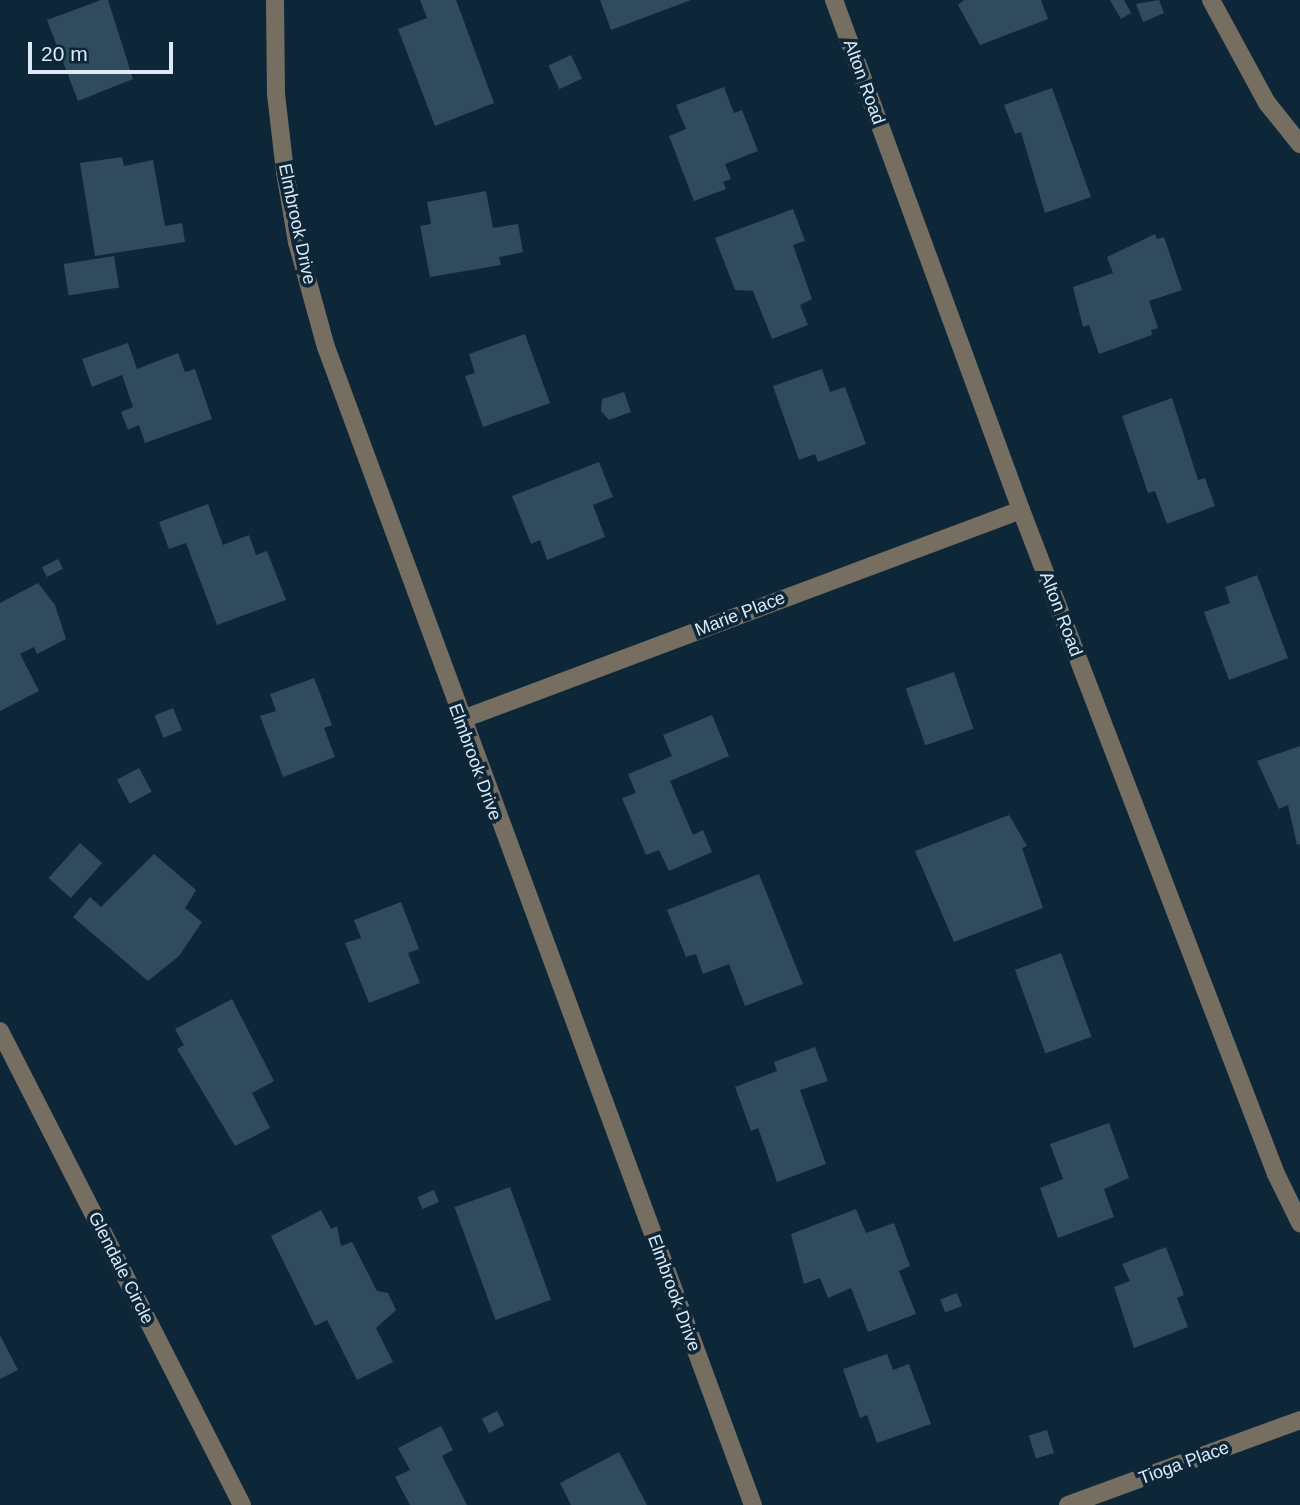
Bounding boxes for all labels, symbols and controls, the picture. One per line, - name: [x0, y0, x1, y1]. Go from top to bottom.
- scale bar: [32, 28, 177, 72]
- street label: Alton Road: [839, 36, 889, 128]
- text: 20 m: [41, 42, 88, 65]
- street label: Elmbrook Drive: [274, 162, 320, 286]
- street label: Alton Road: [1035, 569, 1087, 659]
- street label: Marie Place: [692, 587, 788, 641]
- street label: Elmbrook Drive: [444, 701, 506, 823]
- street label: Glendale Circle: [83, 1208, 159, 1328]
- street label: Elmbrook Drive: [643, 1232, 705, 1354]
- street label: Tioga Place: [1136, 1437, 1232, 1489]

